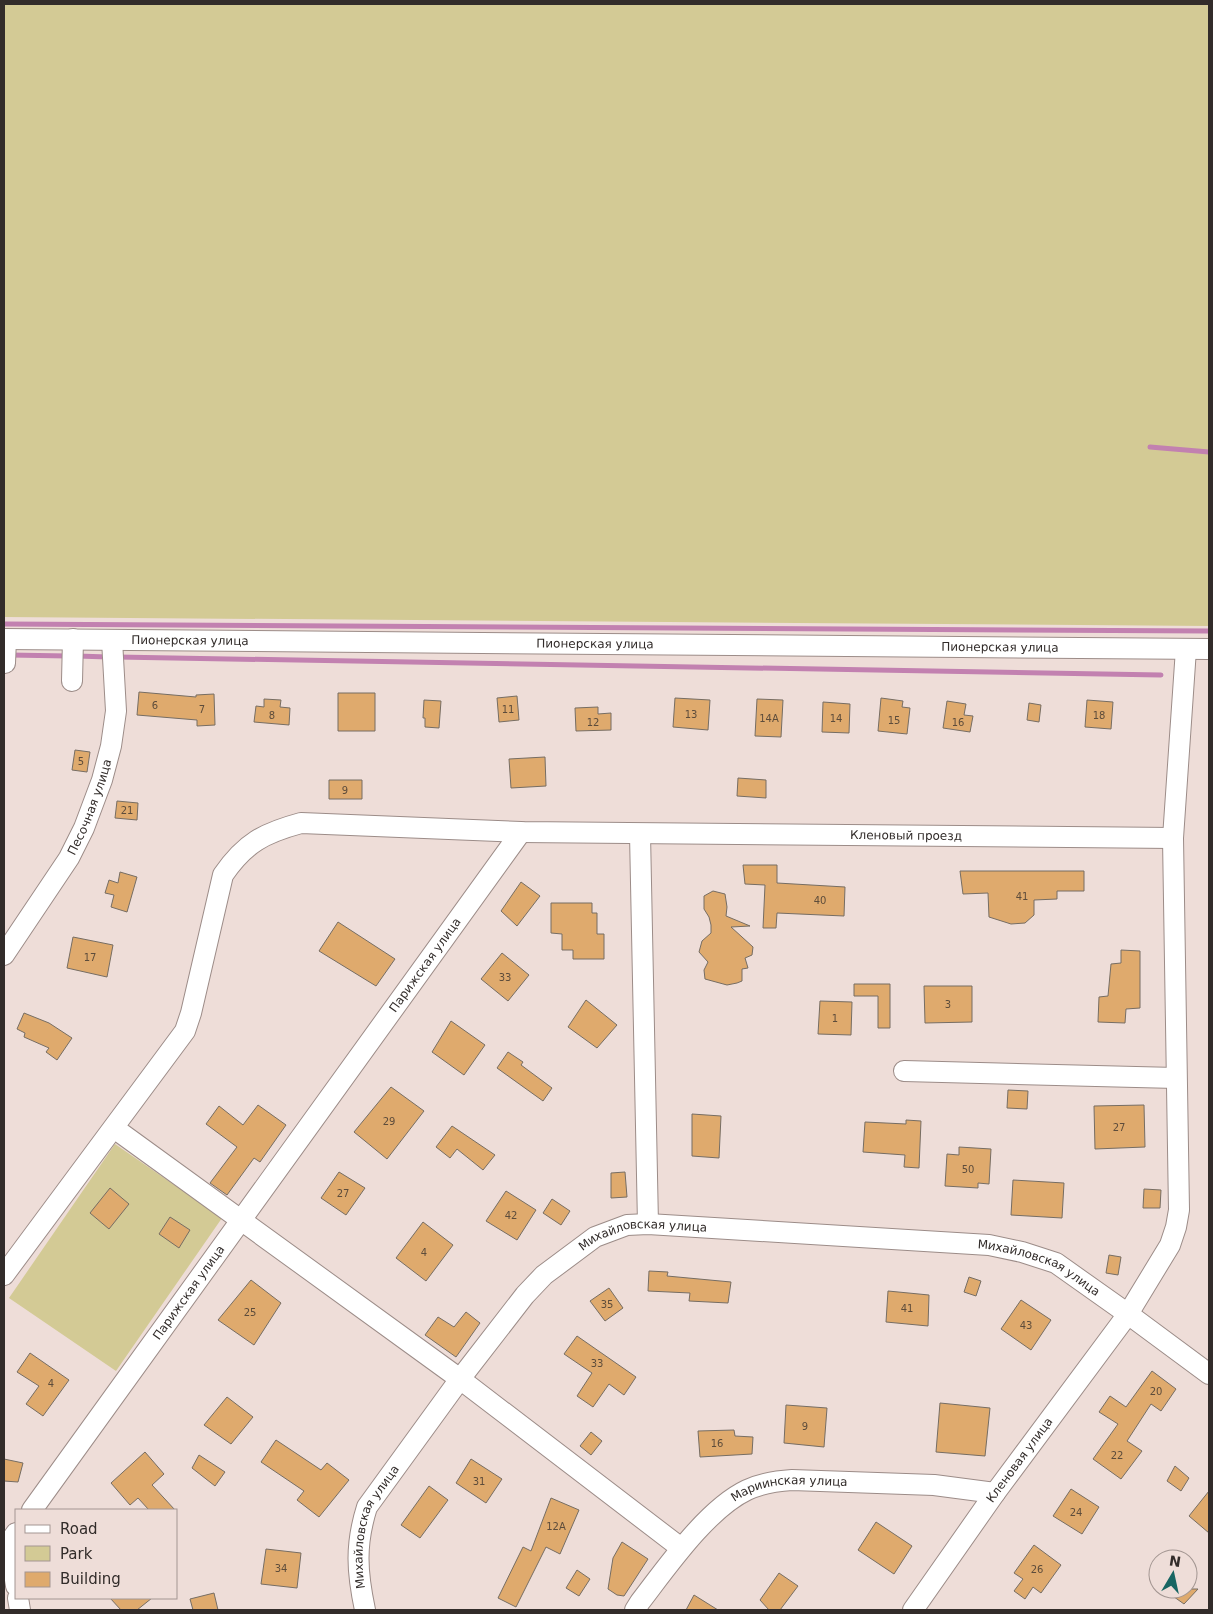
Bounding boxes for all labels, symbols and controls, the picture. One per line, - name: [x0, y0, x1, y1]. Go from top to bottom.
- street label: Пионерская улица: [131, 633, 249, 648]
- street label: Пионерская улица: [536, 636, 654, 651]
- street label: Пионерская улица: [941, 640, 1059, 655]
- house number: 6: [152, 700, 158, 711]
- house number: 7: [199, 704, 205, 715]
- house number: 11: [502, 704, 514, 715]
- house number: 13: [685, 709, 697, 720]
- house number: 8: [269, 710, 275, 721]
- house number: 18: [1093, 710, 1105, 721]
- house number: 14А: [759, 713, 779, 724]
- house number: 14: [830, 713, 842, 724]
- house number: 15: [888, 715, 900, 726]
- house number: 12: [587, 717, 599, 728]
- house number: 16: [952, 717, 964, 728]
- house number: 5: [78, 756, 84, 767]
- street label: Песочная улица: [65, 758, 114, 857]
- house number: 9: [342, 785, 348, 796]
- house number: 21: [121, 805, 133, 816]
- street label: Кленовый проезд: [850, 828, 962, 843]
- house number: 41: [1016, 891, 1028, 902]
- house number: 40: [814, 895, 826, 906]
- street label: Парижская улица: [386, 915, 464, 1015]
- house number: 17: [84, 952, 96, 963]
- house number: 33: [499, 972, 511, 983]
- house number: 3: [945, 999, 951, 1010]
- house number: 1: [832, 1013, 838, 1024]
- house number: 29: [383, 1116, 395, 1127]
- house number: 27: [1113, 1122, 1125, 1133]
- house number: 50: [962, 1164, 974, 1175]
- house number: 27: [337, 1188, 349, 1199]
- house number: 42: [505, 1210, 517, 1221]
- street label: Михайловская улица: [576, 1217, 708, 1254]
- street label: Михайловская улица: [977, 1237, 1103, 1299]
- street label: Парижская улица: [150, 1243, 228, 1343]
- house number: 4: [421, 1247, 427, 1258]
- house number: 35: [601, 1299, 613, 1310]
- house number: 41: [901, 1303, 913, 1314]
- house number: 25: [244, 1307, 256, 1318]
- house number: 43: [1020, 1320, 1032, 1331]
- house number: 33: [591, 1358, 603, 1369]
- house number: 4: [48, 1378, 54, 1389]
- house number: 20: [1150, 1386, 1162, 1397]
- street label: Кленовая улица: [983, 1415, 1056, 1505]
- house number: 9: [802, 1421, 808, 1432]
- house number: 16: [711, 1438, 723, 1449]
- house number: 22: [1111, 1450, 1123, 1461]
- street label: Михайловская улица: [351, 1462, 402, 1590]
- street label: Мариинская улица: [728, 1473, 848, 1505]
- house number: 31: [473, 1476, 485, 1487]
- house number: 24: [1070, 1507, 1082, 1518]
- legend: [15, 1509, 178, 1599]
- text: Road: [60, 1520, 98, 1538]
- house number: 12А: [546, 1521, 566, 1532]
- text: Park: [60, 1545, 93, 1563]
- north arrow: [1148, 1549, 1198, 1599]
- text: N: [1168, 1552, 1182, 1570]
- house number: 34: [275, 1563, 287, 1574]
- house number: 26: [1031, 1564, 1043, 1575]
- text: Building: [60, 1570, 121, 1588]

